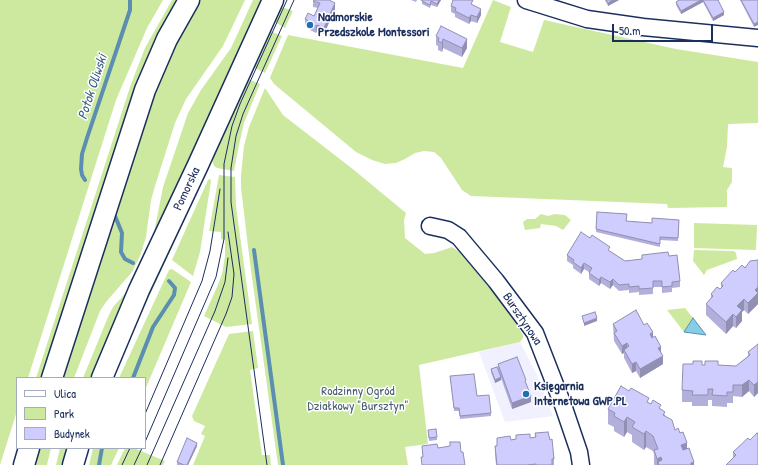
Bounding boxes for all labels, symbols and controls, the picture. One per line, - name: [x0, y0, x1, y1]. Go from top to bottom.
- place label: Nadmorskie Przedszkole Montessori: [318, 10, 430, 41]
- scale bar: [614, 16, 715, 42]
- marker: Nadmorskie Przedszkole Montessori: [305, 20, 315, 30]
- text: 50 m: [619, 22, 640, 39]
- water label: Potok Oliwski: [75, 52, 111, 122]
- street label: Pomorska: [170, 165, 204, 213]
- street label: Bursztynowa: [499, 290, 545, 348]
- legend: [16, 377, 146, 449]
- place label: Księgarnia Internetowa GWP.PL: [534, 379, 627, 410]
- park label: Rodzinny Ogród Działkowy "Bursztyn": [308, 384, 408, 415]
- text: Ulica: [54, 385, 76, 402]
- marker: Księgarnia Internetowa GWP.PL: [521, 389, 531, 399]
- text: Park: [54, 405, 74, 422]
- text: Budynek: [54, 425, 90, 442]

